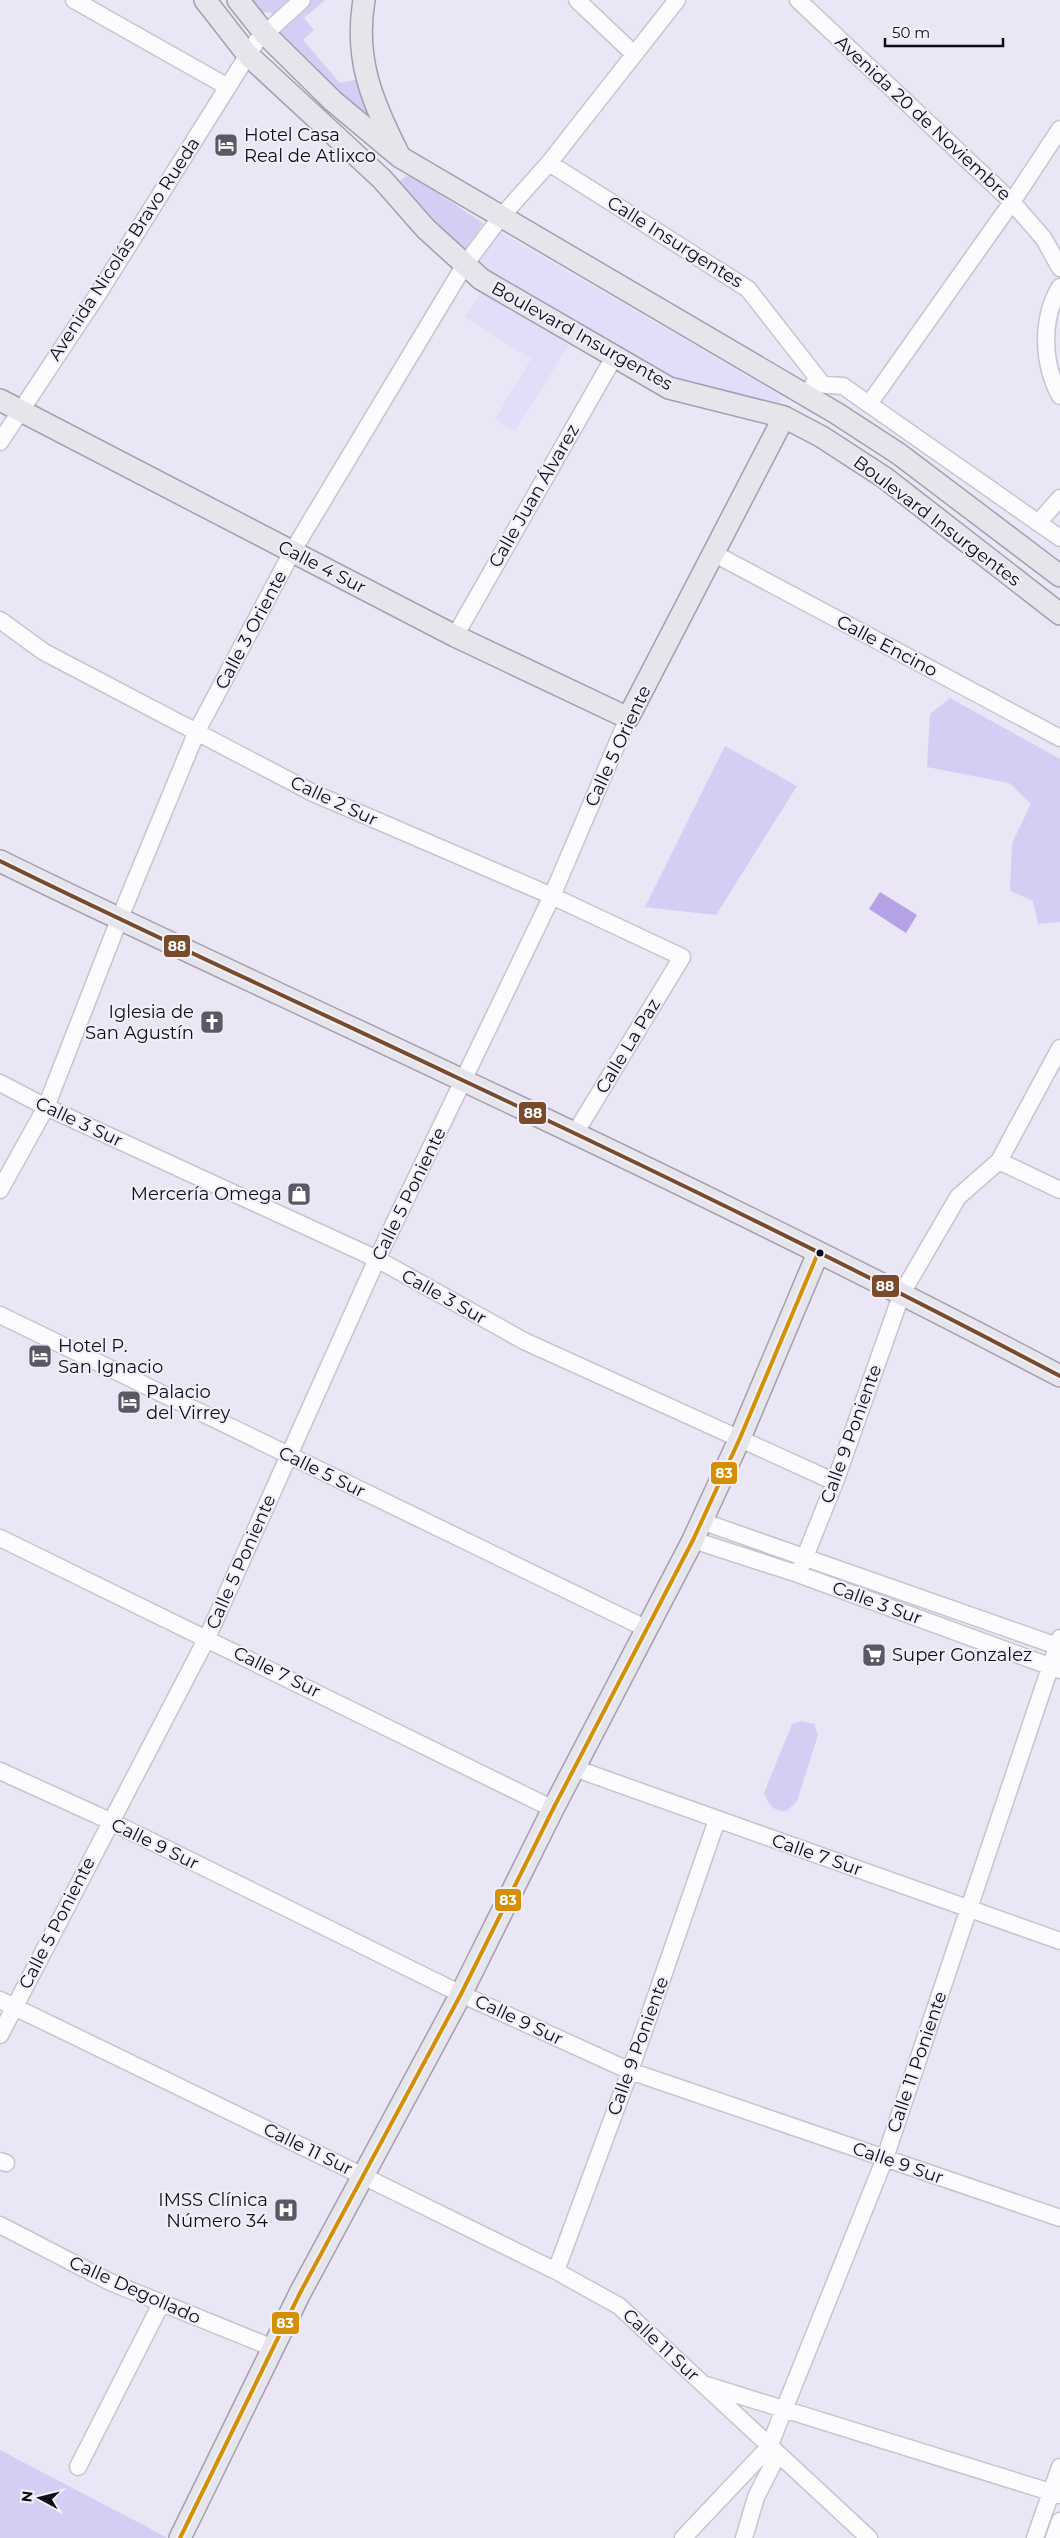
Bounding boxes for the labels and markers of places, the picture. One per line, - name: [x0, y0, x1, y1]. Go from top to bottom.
- place label: Hotel Casa Real de Atlixco: [244, 124, 376, 167]
- hotel icon: Hotel Casa Real de Atlixco: [213, 132, 239, 158]
- place label: Iglesia de San Agustín: [85, 1001, 194, 1044]
- church icon: Iglesia de San Agustín: [199, 1009, 225, 1035]
- shop icon: Mercería Omega: [286, 1181, 312, 1207]
- place label: Mercería Omega: [131, 1183, 282, 1205]
- unlabelled marker: [815, 1248, 825, 1258]
- place label: Hotel P. San Ignacio: [58, 1335, 163, 1378]
- hotel icon: Hotel P. San Ignacio: [27, 1343, 53, 1369]
- place label: Palacio del Virrey: [146, 1381, 231, 1424]
- hotel icon: Palacio del Virrey: [116, 1389, 142, 1415]
- supermarket icon: Super Gonzalez: [861, 1642, 887, 1668]
- place label: Super Gonzalez: [892, 1644, 1032, 1666]
- place label: IMSS Clínica Número 34: [158, 2189, 268, 2232]
- hospital icon: IMSS Clínica Número 34: [273, 2197, 299, 2223]

